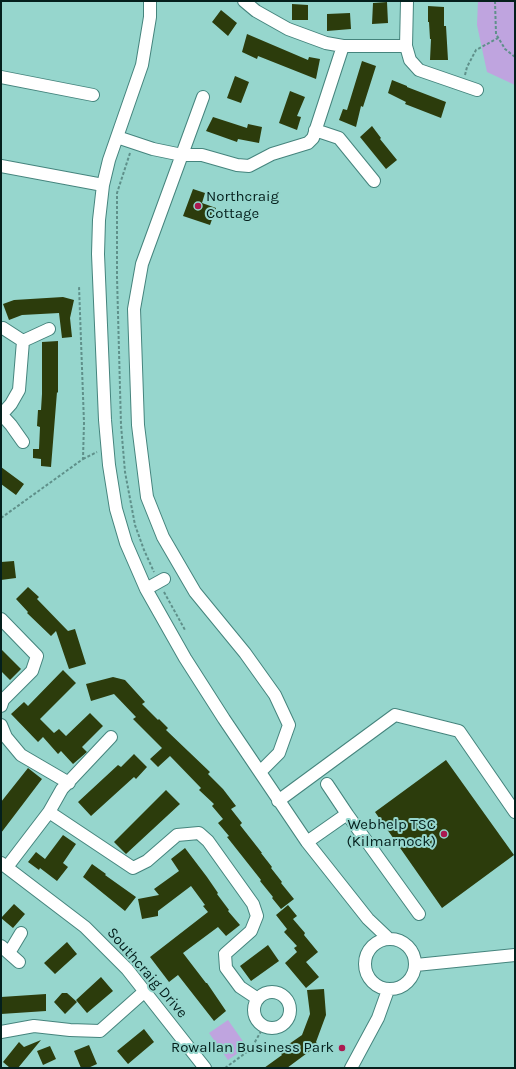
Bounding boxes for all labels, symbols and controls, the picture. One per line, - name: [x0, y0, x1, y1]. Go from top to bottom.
- place label: Northcraig Cottage: [206, 188, 279, 223]
- marker: Northcraig Cottage: [193, 201, 203, 211]
- place label: Webhelp TSC (Kilmarnock): [346, 816, 436, 851]
- marker: Webhelp TSC (Kilmarnock): [439, 829, 449, 839]
- street label: Southcraig Drive: [103, 924, 191, 1022]
- place label: Rowallan Business Park: [171, 1039, 334, 1057]
- marker: Rowallan Business Park: [337, 1043, 347, 1053]

